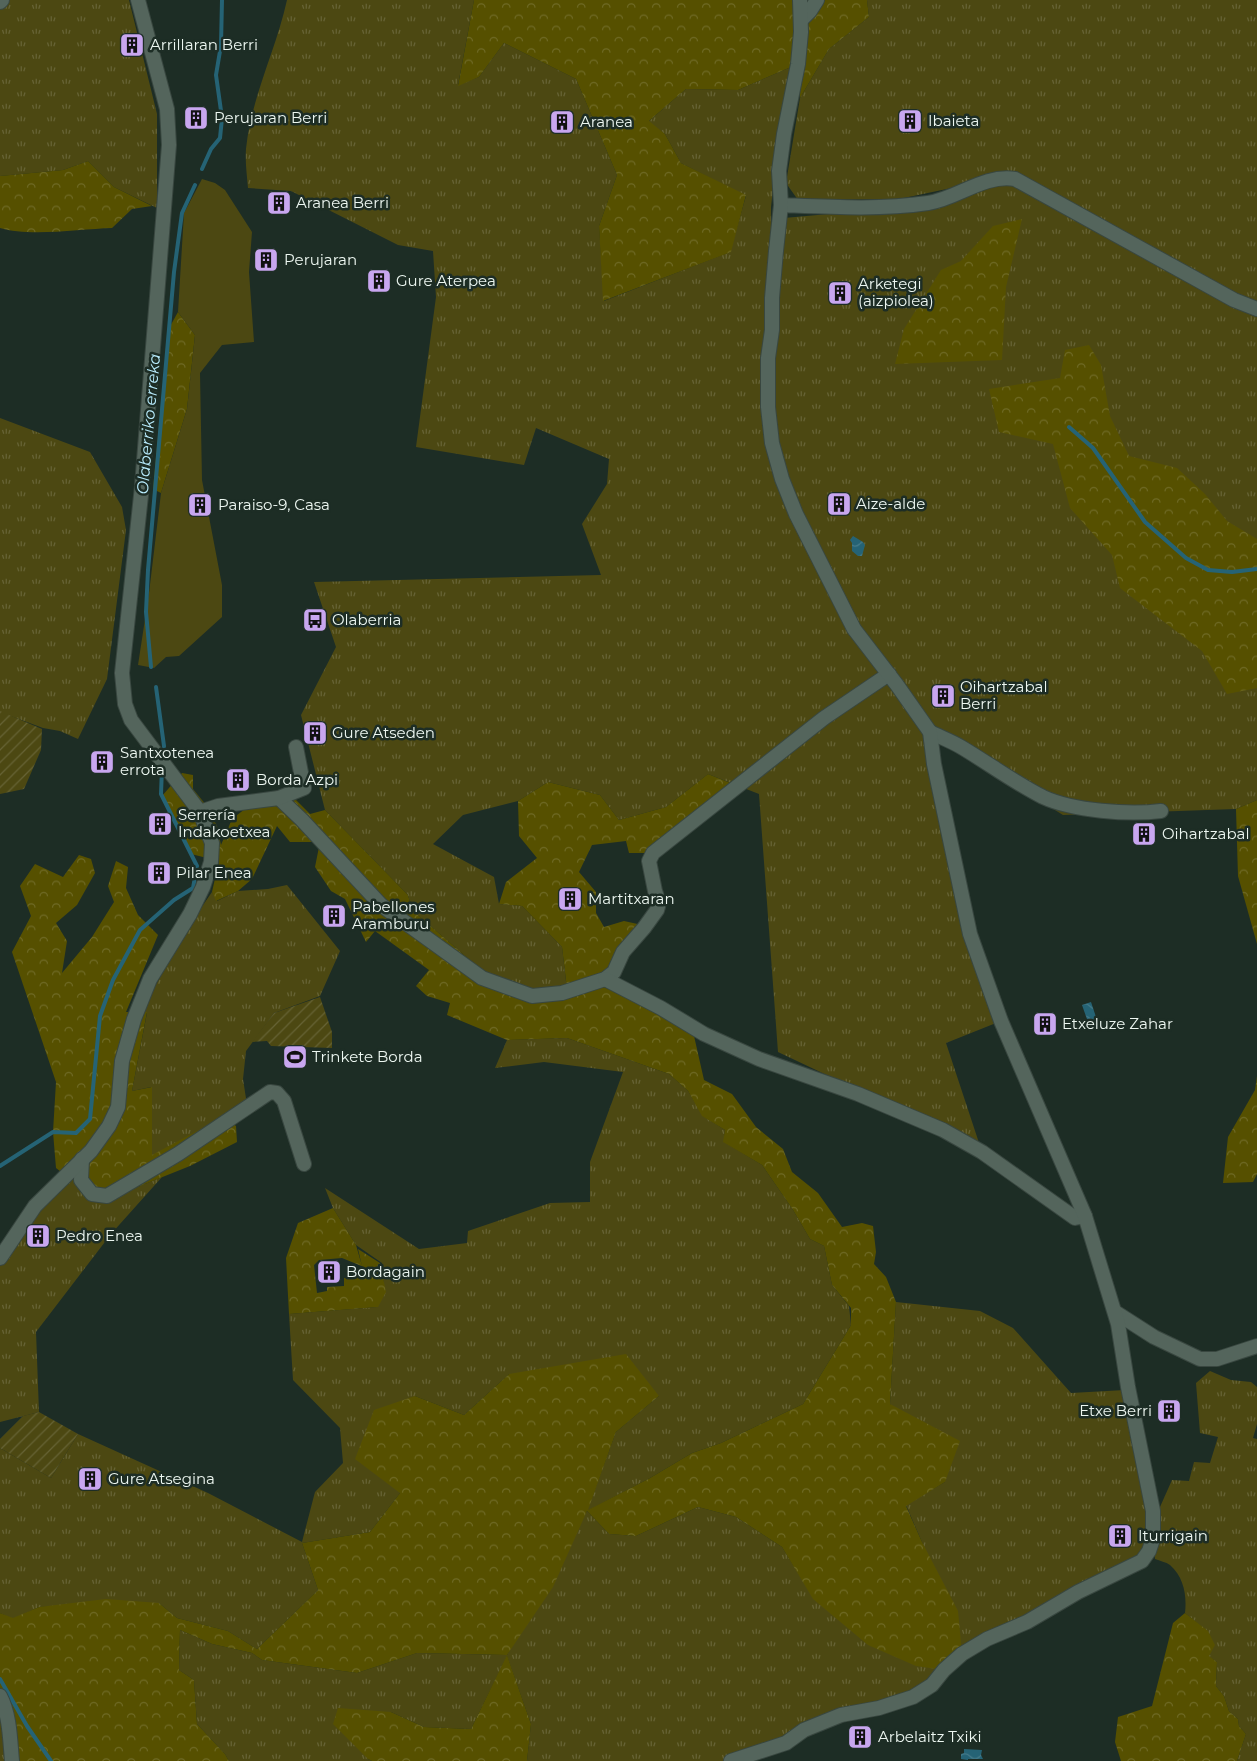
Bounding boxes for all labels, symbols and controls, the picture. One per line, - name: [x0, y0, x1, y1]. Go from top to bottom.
- building icon: Arrillaran Berri: [119, 32, 145, 58]
- place label: Arrillaran Berri: [150, 35, 258, 54]
- building icon: Perujaran Berri: [183, 105, 209, 131]
- place label: Perujaran Berri: [214, 108, 327, 127]
- building icon: Ibaieta: [897, 108, 923, 134]
- building icon: Aranea: [549, 109, 575, 135]
- place label: Ibaieta: [928, 111, 979, 130]
- place label: Aranea: [580, 112, 633, 131]
- building icon: Aranea Berri: [266, 190, 292, 216]
- place label: Aranea Berri: [296, 193, 389, 212]
- building icon: Perujaran: [253, 247, 279, 273]
- place label: Perujaran: [284, 250, 357, 269]
- building icon: Gure Aterpea: [366, 268, 392, 294]
- place label: Gure Aterpea: [396, 271, 496, 290]
- place label: Arketegi (aizpiolea): [858, 274, 934, 310]
- building icon: Arketegi (aizpiolea): [827, 280, 853, 306]
- water label: Olaberriko erreka: [133, 353, 164, 495]
- building icon: Aize-alde: [826, 491, 852, 517]
- building icon: Paraiso-9, Casa: [187, 492, 213, 518]
- place label: Aize-alde: [856, 494, 925, 513]
- place label: Paraiso-9, Casa: [218, 495, 330, 514]
- bus stop icon: Olaberria: [302, 607, 328, 633]
- place label: Olaberria: [332, 610, 401, 629]
- place label: Oihartzabal Berri: [960, 677, 1047, 713]
- building icon: Oihartzabal Berri: [930, 683, 956, 709]
- building icon: Gure Atseden: [302, 720, 328, 746]
- place label: Gure Atseden: [332, 723, 435, 742]
- place label: Santxotenea errota: [120, 743, 214, 779]
- building icon: Santxotenea errota: [89, 749, 115, 775]
- building icon: Borda Azpi: [225, 767, 251, 793]
- place label: Borda Azpi: [256, 770, 338, 789]
- place label: Serrería Indakoetxea: [178, 805, 270, 841]
- building icon: Serrería Indakoetxea: [147, 811, 173, 837]
- building icon: Oihartzabal: [1131, 821, 1157, 847]
- place label: Oihartzabal: [1162, 824, 1249, 843]
- building icon: Pilar Enea: [146, 860, 172, 886]
- place label: Pilar Enea: [176, 863, 252, 882]
- building icon: Martitxaran: [557, 886, 583, 912]
- place label: Martitxaran: [588, 889, 675, 908]
- place label: Pabellones Aramburu: [352, 897, 435, 933]
- building icon: Pabellones Aramburu: [321, 903, 347, 929]
- building icon: Etxeluze Zahar: [1032, 1011, 1058, 1037]
- place label: Etxeluze Zahar: [1062, 1014, 1173, 1033]
- sports icon: Trinkete Borda: [282, 1044, 308, 1070]
- place label: Trinkete Borda: [312, 1047, 423, 1066]
- building icon: Pedro Enea: [25, 1223, 51, 1249]
- place label: Pedro Enea: [56, 1226, 143, 1245]
- building icon: Bordagain: [316, 1259, 342, 1285]
- place label: Bordagain: [346, 1262, 425, 1281]
- building icon: Etxe Berri: [1156, 1398, 1182, 1424]
- place label: Etxe Berri: [1079, 1401, 1152, 1420]
- building icon: Gure Atsegina: [77, 1466, 103, 1492]
- place label: Gure Atsegina: [108, 1469, 215, 1488]
- building icon: Iturrigain: [1107, 1523, 1133, 1549]
- place label: Iturrigain: [1138, 1526, 1208, 1545]
- building icon: Arbelaitz Txiki: [847, 1724, 873, 1750]
- place label: Arbelaitz Txiki: [878, 1727, 982, 1746]

